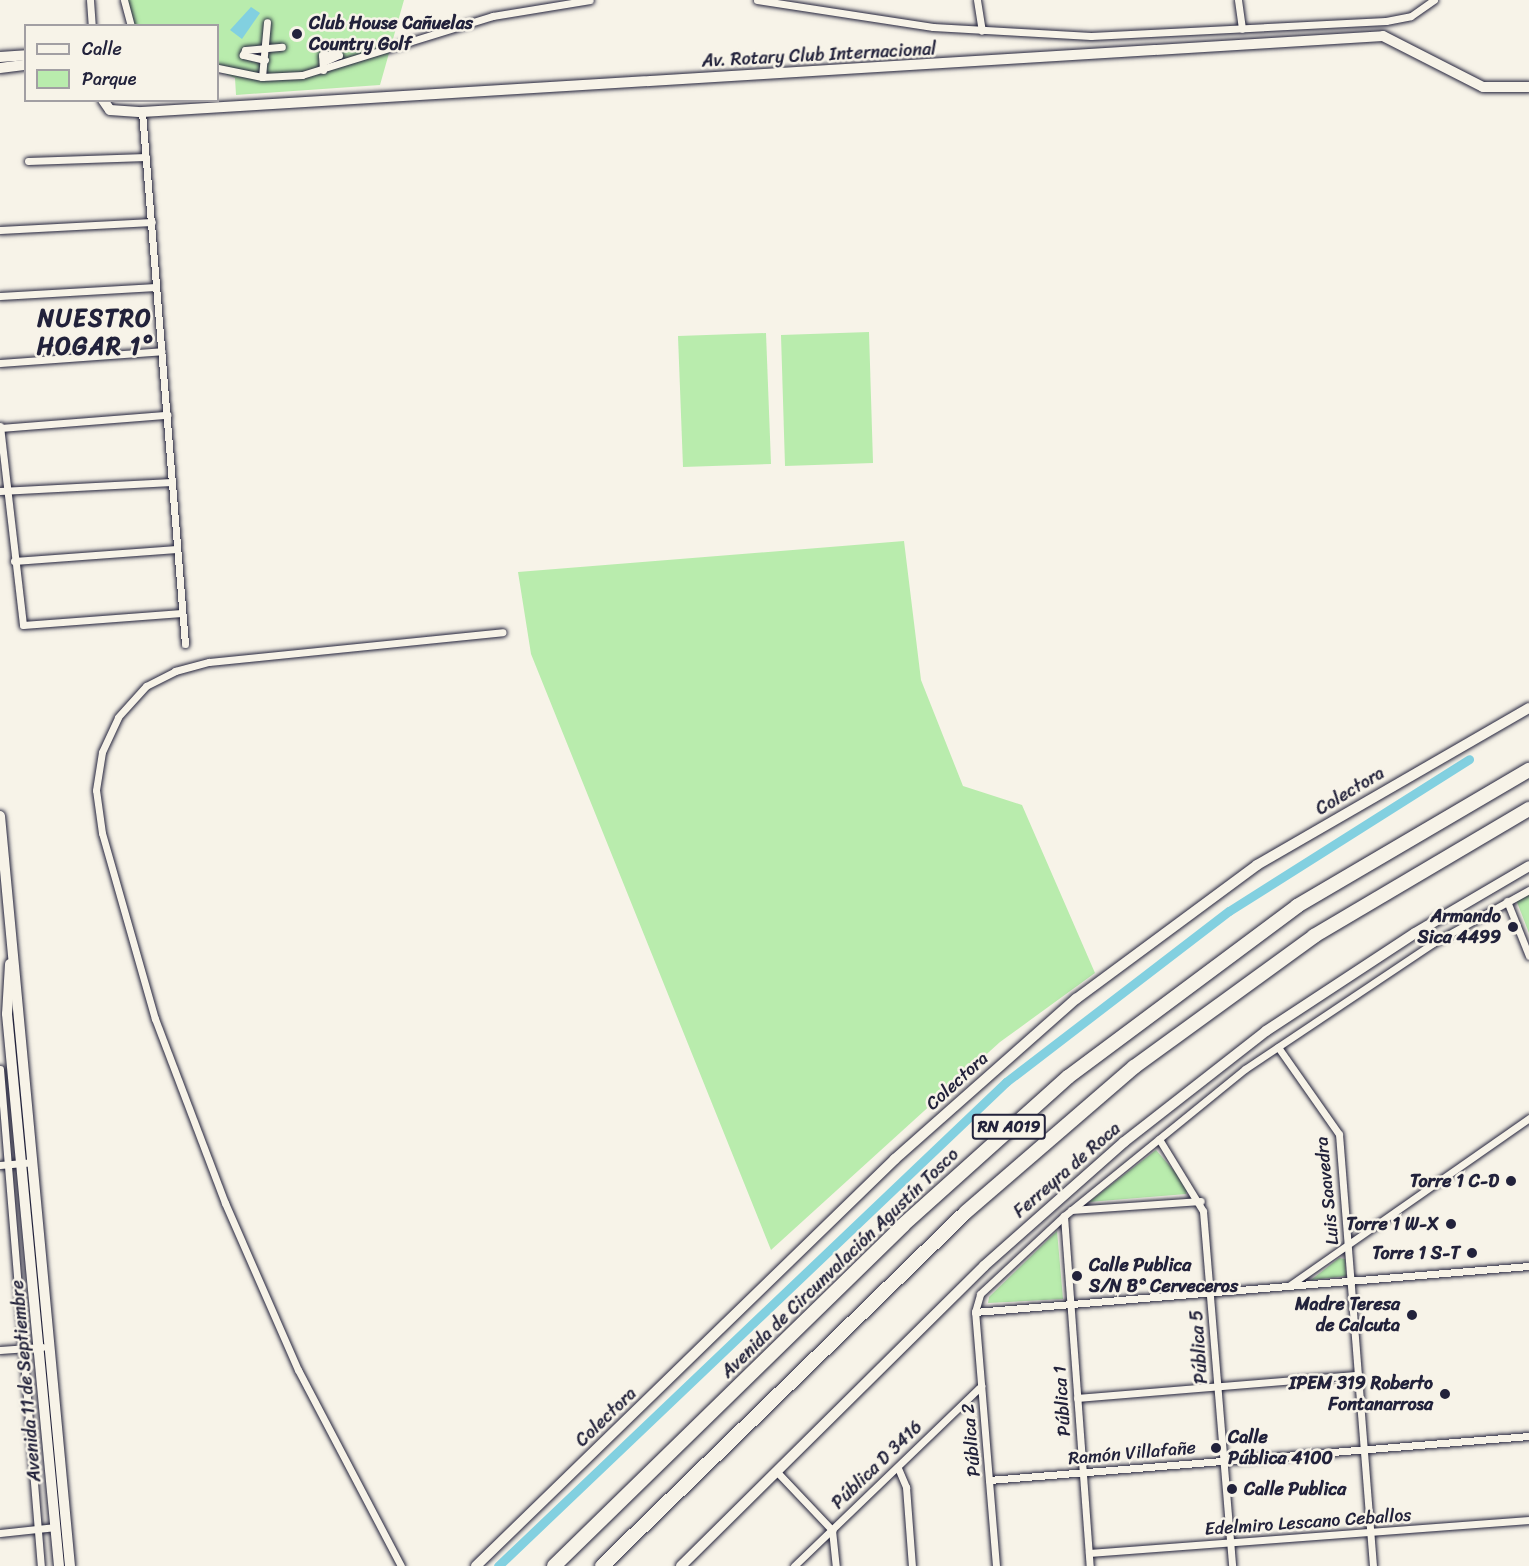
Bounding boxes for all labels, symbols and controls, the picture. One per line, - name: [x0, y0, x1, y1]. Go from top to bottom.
- place label: Club House Cañuelas Country Golf: [309, 13, 473, 56]
- legend: [24, 24, 219, 102]
- marker: Club House Cañuelas Country Golf: [290, 27, 304, 41]
- text: Calle: [82, 33, 122, 65]
- street label: Av. Rotary Club Internacional: [701, 38, 937, 72]
- text: Parque: [82, 63, 136, 95]
- district label: NUESTRO HOGAR 1°: [37, 305, 153, 361]
- street label: Colectora: [1312, 762, 1388, 820]
- place label: Armando Sica 4499: [1417, 906, 1501, 948]
- marker: Armando Sica 4499: [1506, 920, 1520, 934]
- street label: Colectora: [921, 1047, 993, 1115]
- road number: RN A019: [972, 1114, 1046, 1140]
- street label: Ferreyra de Roca: [1009, 1118, 1125, 1222]
- street label: Luis Saavedra: [1311, 1136, 1343, 1246]
- street label: Avenida de Circunvalación Agustín Tosco: [717, 1144, 963, 1382]
- place label: Torre 1 C-D: [1410, 1170, 1499, 1192]
- marker: Torre 1 C-D: [1504, 1174, 1518, 1188]
- place label: Torre 1 W-X: [1346, 1213, 1439, 1235]
- marker: Torre 1 W-X: [1444, 1217, 1458, 1231]
- place label: Torre 1 S-T: [1372, 1242, 1460, 1264]
- marker: Torre 1 S-T: [1465, 1246, 1479, 1260]
- place label: Calle Publica S/N B° Cerveceros: [1089, 1255, 1238, 1298]
- marker: Calle Publica S/N B° Cerveceros: [1070, 1269, 1084, 1283]
- street label: Avenida 11 de Septiembre: [6, 1279, 46, 1483]
- place label: Madre Teresa de Calcuta: [1294, 1294, 1400, 1336]
- marker: Madre Teresa de Calcuta: [1405, 1308, 1419, 1322]
- street label: Pública 5: [1186, 1309, 1212, 1385]
- street label: Pública 1: [1049, 1365, 1075, 1437]
- place label: IPEM 319 Roberto Fontanarrosa: [1289, 1373, 1433, 1416]
- street label: Colectora: [571, 1383, 641, 1451]
- marker: IPEM 319 Roberto Fontanarrosa: [1438, 1387, 1452, 1401]
- street label: Pública 2: [957, 1402, 985, 1478]
- street label: Pública D 3416: [827, 1416, 927, 1514]
- place label: Calle Pública 4100: [1228, 1427, 1333, 1470]
- street label: Ramón Villafañe: [1067, 1437, 1197, 1469]
- marker: Calle Pública 4100: [1209, 1441, 1223, 1455]
- place label: Calle Publica: [1244, 1478, 1347, 1500]
- marker: Calle Publica: [1225, 1482, 1239, 1496]
- street label: Edelmiro Lescano Ceballos: [1204, 1504, 1412, 1540]

